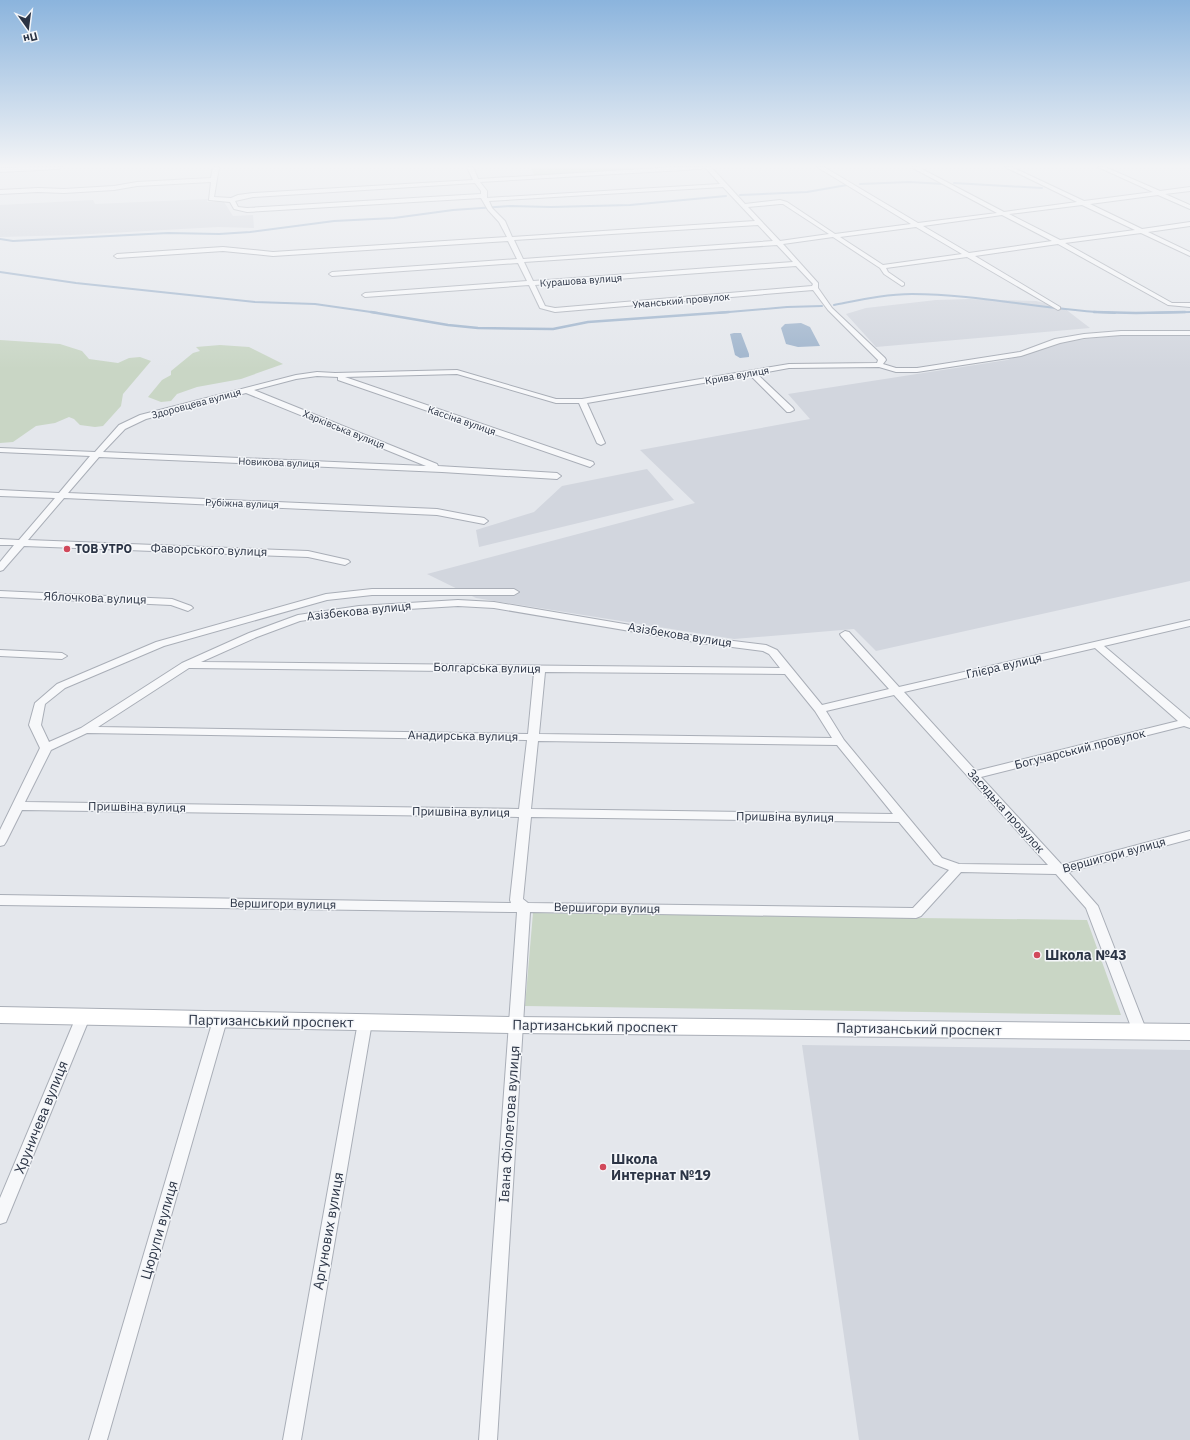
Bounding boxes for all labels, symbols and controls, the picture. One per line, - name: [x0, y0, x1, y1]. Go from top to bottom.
- north arrow: [8, 8, 48, 48]
- text: Пн: [22, 29, 39, 46]
- street label: Курашова вулиця: [539, 271, 623, 290]
- street label: Уманський провулок: [632, 290, 731, 311]
- street label: Крива вулиця: [704, 363, 770, 388]
- street label: Здоровцева вулиця: [150, 385, 242, 422]
- street label: Кассіна вулиця: [426, 403, 498, 438]
- street label: Харківська вулиця: [301, 407, 387, 452]
- street label: Новикова вулиця: [238, 455, 320, 470]
- street label: Рубіжна вулиця: [205, 496, 279, 511]
- street label: Фаворського вулиця: [150, 540, 268, 559]
- place label: ТОВ УТРО: [75, 541, 132, 556]
- marker: ТОВ УТРО: [62, 544, 72, 554]
- street label: Яблочкова вулиця: [43, 588, 147, 607]
- street label: Азізбекова вулиця: [306, 598, 412, 623]
- street label: Азізбекова вулиця: [627, 619, 733, 650]
- street label: Глієра вулиця: [965, 650, 1043, 681]
- street label: Болгарська вулиця: [433, 659, 541, 676]
- street label: Богучарський провулок: [1013, 725, 1147, 772]
- street label: Анадирська вулиця: [408, 727, 518, 744]
- street label: Засядька провулок: [965, 765, 1048, 856]
- street label: Пришвіна вулиця: [88, 798, 186, 815]
- street label: Пришвіна вулиця: [412, 803, 510, 820]
- street label: Пришвіна вулиця: [736, 808, 834, 825]
- street label: Вершигори вулиця: [1061, 833, 1167, 876]
- street label: Вершигори вулиця: [230, 895, 336, 912]
- street label: Вершигори вулиця: [554, 899, 660, 916]
- place label: Школа №43: [1045, 946, 1127, 964]
- marker: Школа №43: [1032, 950, 1042, 960]
- street label: Партизанський проспект: [188, 1011, 354, 1031]
- street label: Партизанський проспект: [512, 1016, 678, 1036]
- street label: Партизанський проспект: [836, 1019, 1002, 1039]
- street label: Івана Фіолетова вулиця: [495, 1045, 523, 1203]
- street label: Хруничева вулиця: [10, 1058, 72, 1176]
- place label: Школа Интернат №19: [611, 1150, 711, 1184]
- marker: Школа Интернат №19: [598, 1162, 608, 1172]
- street label: Аргунових вулиця: [309, 1171, 347, 1291]
- street label: Цюрупи вулиця: [136, 1178, 182, 1282]

